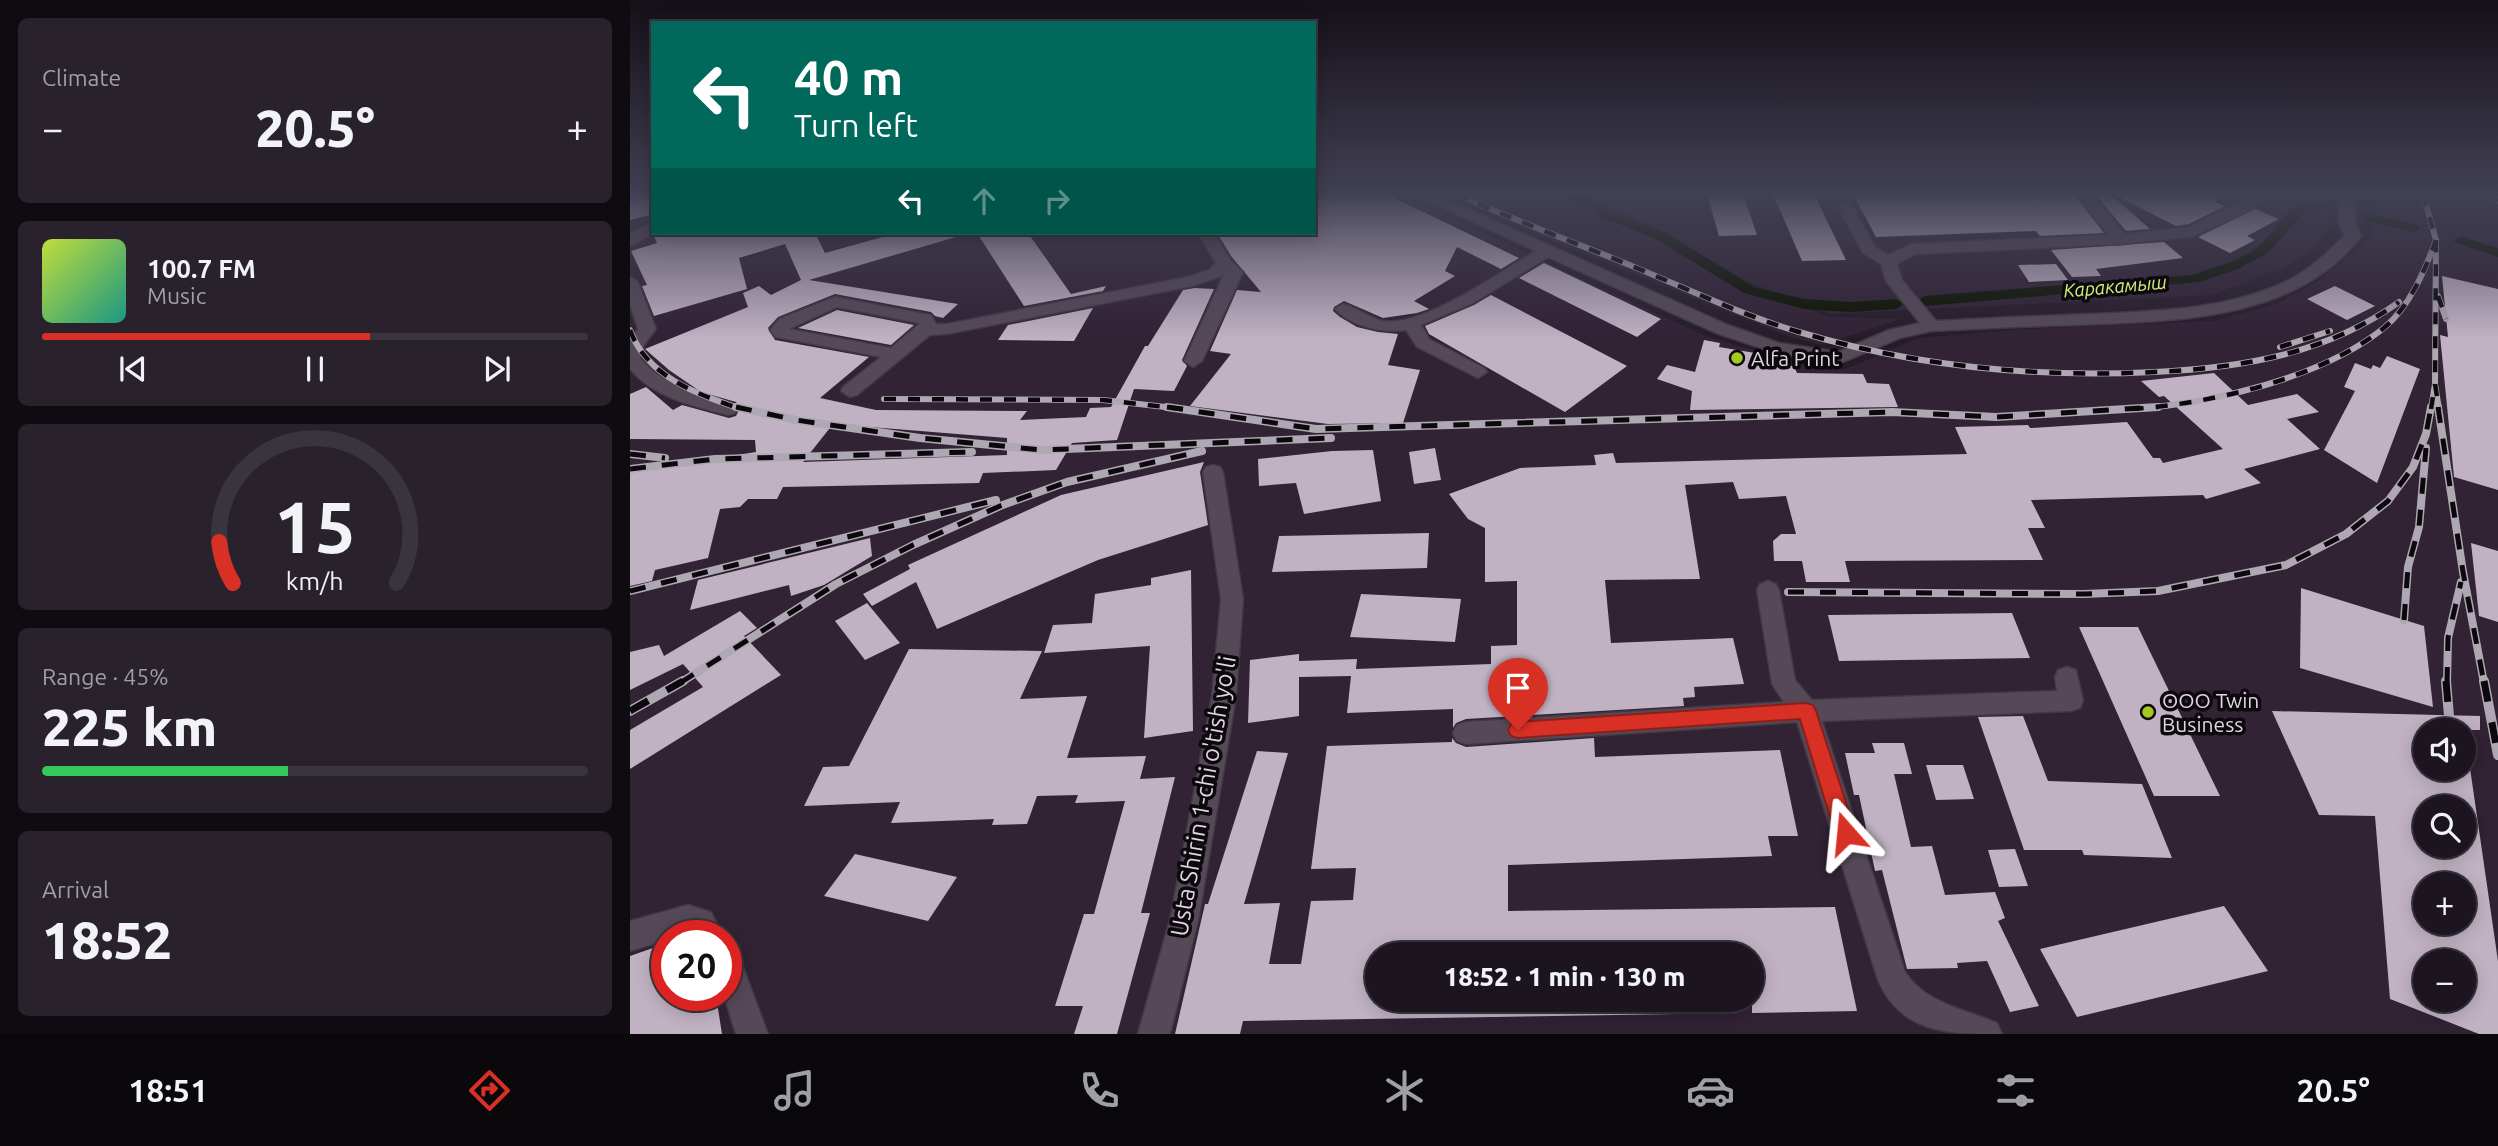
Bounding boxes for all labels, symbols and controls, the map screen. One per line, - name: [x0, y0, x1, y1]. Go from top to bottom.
- icon: left: [679, 49, 770, 140]
- text: 40 m: [794, 49, 903, 104]
- text: Climate: [42, 65, 121, 90]
- text: 20.5°: [255, 99, 375, 157]
- text: −: [42, 107, 63, 149]
- text: +: [567, 107, 588, 149]
- text: Turn left: [794, 107, 918, 143]
- icon: left: [892, 182, 930, 220]
- icon: ahead: [965, 182, 1003, 220]
- icon: right: [1038, 182, 1076, 220]
- text: 100.7 FM: [147, 254, 256, 283]
- water label: Каракамыш: [2062, 270, 2168, 301]
- text: Music: [147, 283, 206, 308]
- place label: Alfa Print: [1751, 346, 1840, 370]
- icon: previous: [114, 350, 152, 388]
- icon: pause: [296, 350, 334, 388]
- icon: next: [478, 350, 516, 388]
- marker: Alfa Print: [1729, 350, 1745, 366]
- text: 15: [274, 485, 356, 567]
- text: km/h: [286, 567, 344, 595]
- street label: Usta Shirin 1-chi o'tish yo'li: [1165, 654, 1241, 938]
- pin: [1488, 658, 1548, 730]
- text: Range · 45%: [42, 664, 169, 689]
- icon: arrive: [1499, 669, 1537, 707]
- place label: ООО Twin Business: [2162, 688, 2259, 736]
- text: 225 km: [42, 698, 217, 756]
- marker: ООО Twin Business: [2140, 704, 2156, 720]
- map controls: [2413, 718, 2476, 1012]
- button: sound: [2413, 718, 2476, 781]
- button: search: [2413, 795, 2476, 858]
- position arrow: [1809, 796, 1883, 870]
- button: +: [2413, 872, 2476, 935]
- text: Arrival: [42, 877, 109, 902]
- text: 18:52: [42, 911, 172, 969]
- speed limit sign: 20: [651, 920, 742, 1011]
- button: −: [2413, 949, 2476, 1012]
- text: 18:52 · 1 min · 130 m: [1444, 962, 1685, 991]
- icon: directions: [465, 1066, 514, 1115]
- icon: music: [770, 1066, 819, 1115]
- icon: phone: [1075, 1066, 1124, 1115]
- icon: climate: [1380, 1066, 1429, 1115]
- icon: car: [1686, 1066, 1735, 1115]
- icon: filters: [1991, 1066, 2040, 1115]
- text: 18:51: [128, 1072, 208, 1108]
- text: 20.5°: [2296, 1072, 2370, 1108]

